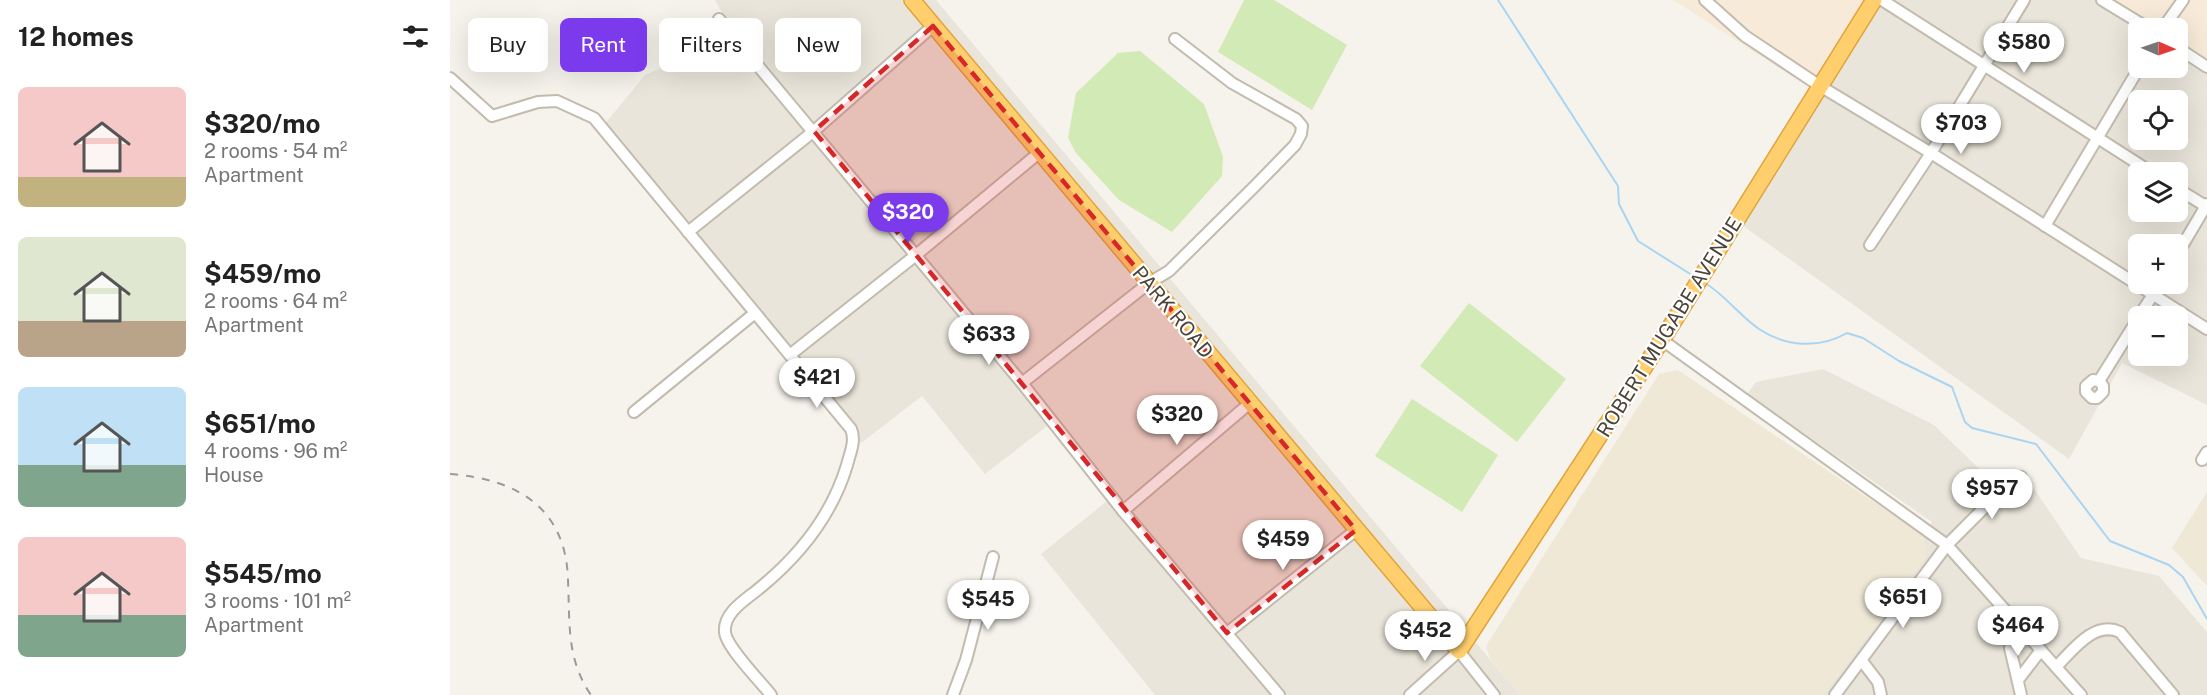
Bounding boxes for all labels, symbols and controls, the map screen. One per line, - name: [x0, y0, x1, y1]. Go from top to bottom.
- chip: Buy: [468, 18, 548, 72]
- chip: Rent: [560, 18, 647, 72]
- chip: Filters: [659, 18, 763, 72]
- chip: New: [775, 18, 861, 72]
- north arrow: [2128, 18, 2188, 78]
- map controls: [2128, 18, 2188, 366]
- icon: filters: [399, 20, 432, 53]
- text: 12 homes: [18, 21, 134, 52]
- pin: $580: [1988, 23, 2060, 74]
- text: $580: [1997, 30, 2051, 54]
- button: locate: [2128, 90, 2188, 150]
- pin: $703: [1925, 104, 1997, 155]
- text: $320/mo: [204, 108, 320, 139]
- icon: home: [66, 111, 138, 183]
- text: $703: [1935, 111, 1987, 135]
- text: 2 rooms · 54 m²: [204, 139, 347, 163]
- button: layers: [2128, 162, 2188, 222]
- text: Apartment: [204, 163, 304, 187]
- pin: $320: [872, 193, 944, 244]
- text: $320: [882, 200, 934, 224]
- street label: ROBERT MUGABE AVENUE: [1591, 213, 1747, 441]
- button: +: [2128, 234, 2188, 294]
- text: $459/mo: [204, 258, 321, 289]
- icon: home: [66, 261, 138, 333]
- street label: PARK ROAD: [1127, 261, 1219, 363]
- text: 2 rooms · 64 m²: [204, 289, 347, 313]
- button: −: [2128, 306, 2188, 366]
- text: Apartment: [204, 313, 304, 337]
- pin: $633: [953, 315, 1025, 366]
- text: $633: [962, 322, 1016, 346]
- pin: $421: [781, 358, 853, 409]
- text: $421: [793, 365, 841, 389]
- pin: $320: [1141, 395, 1213, 446]
- text: $320: [1151, 402, 1203, 426]
- text: $651/mo: [204, 408, 316, 439]
- icon: home: [66, 411, 138, 483]
- text: 4 rooms · 96 m²: [204, 439, 347, 463]
- text: House: [204, 463, 264, 487]
- pin: $957: [1956, 469, 2028, 520]
- text: $957: [1966, 476, 2018, 500]
- pin: $459: [1247, 520, 1319, 571]
- text: $459: [1256, 527, 1310, 551]
- text: $545/mo: [204, 558, 322, 589]
- icon: home: [66, 561, 138, 633]
- pin: $651: [1867, 578, 1939, 629]
- pin: $545: [952, 580, 1024, 631]
- text: $651: [1879, 585, 1927, 609]
- text: $545: [961, 587, 1015, 611]
- text: 3 rooms · 101 m²: [204, 589, 351, 613]
- pin: $464: [1982, 606, 2054, 657]
- pin: $452: [1389, 611, 1461, 662]
- text: Apartment: [204, 613, 304, 637]
- text: $464: [1992, 613, 2045, 637]
- text: $452: [1399, 618, 1451, 642]

